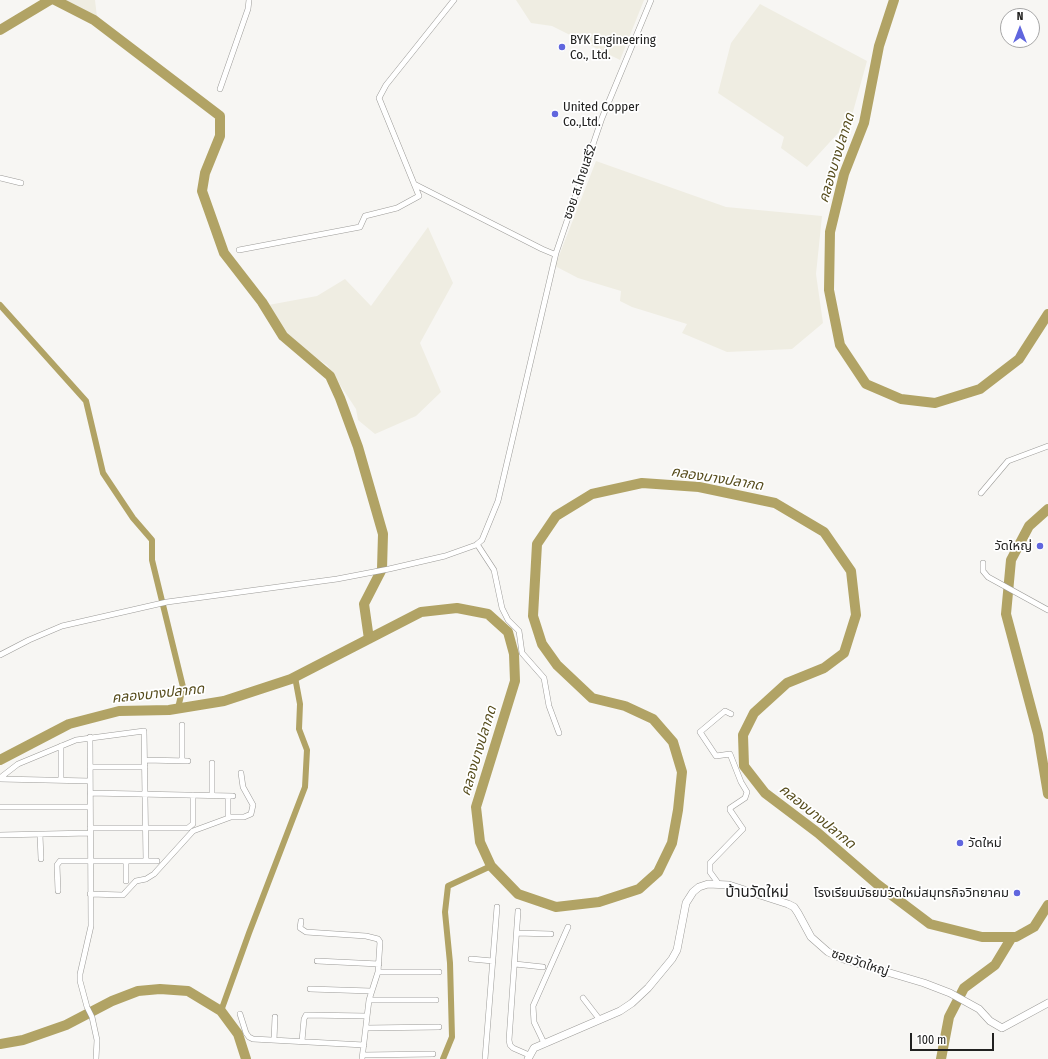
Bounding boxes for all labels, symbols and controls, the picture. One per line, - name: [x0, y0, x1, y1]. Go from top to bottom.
- north arrow: [1000, 8, 1040, 48]
- text: N: [1017, 10, 1023, 23]
- place label: BYK Engineering Co., Ltd.: [570, 32, 656, 63]
- marker: BYK Engineering Co., Ltd.: [557, 42, 567, 52]
- place label: United Copper Co.,Ltd.: [563, 99, 639, 130]
- marker: United Copper Co.,Ltd.: [550, 109, 560, 119]
- water label: คลองบางปลากด: [815, 111, 859, 205]
- street label: ซอย ส.ไทยเสรี2: [560, 142, 600, 222]
- water label: คลองบางปลากด: [670, 463, 764, 495]
- place label: วัดใหญ่: [994, 538, 1032, 554]
- marker: วัดใหญ่: [1035, 541, 1045, 551]
- water label: คลองบางปลากด: [111, 681, 205, 707]
- water label: คลองบางปลากด: [457, 704, 501, 798]
- water label: คลองบางปลากด: [776, 781, 858, 853]
- place label: วัดใหม่: [968, 835, 1002, 851]
- marker: วัดใหม่: [955, 838, 965, 848]
- district label: บ้านวัดใหม่: [725, 884, 789, 902]
- place label: โรงเรียนมัธยมวัดใหม่สมุทรกิจวิทยาคม: [814, 885, 1009, 901]
- marker: โรงเรียนมัธยมวัดใหม่สมุทรกิจวิทยาคม: [1012, 888, 1022, 898]
- street label: ซอยวัดใหญ่: [829, 946, 891, 980]
- scale bar: [912, 1025, 996, 1051]
- text: 100 m: [917, 1033, 946, 1047]

